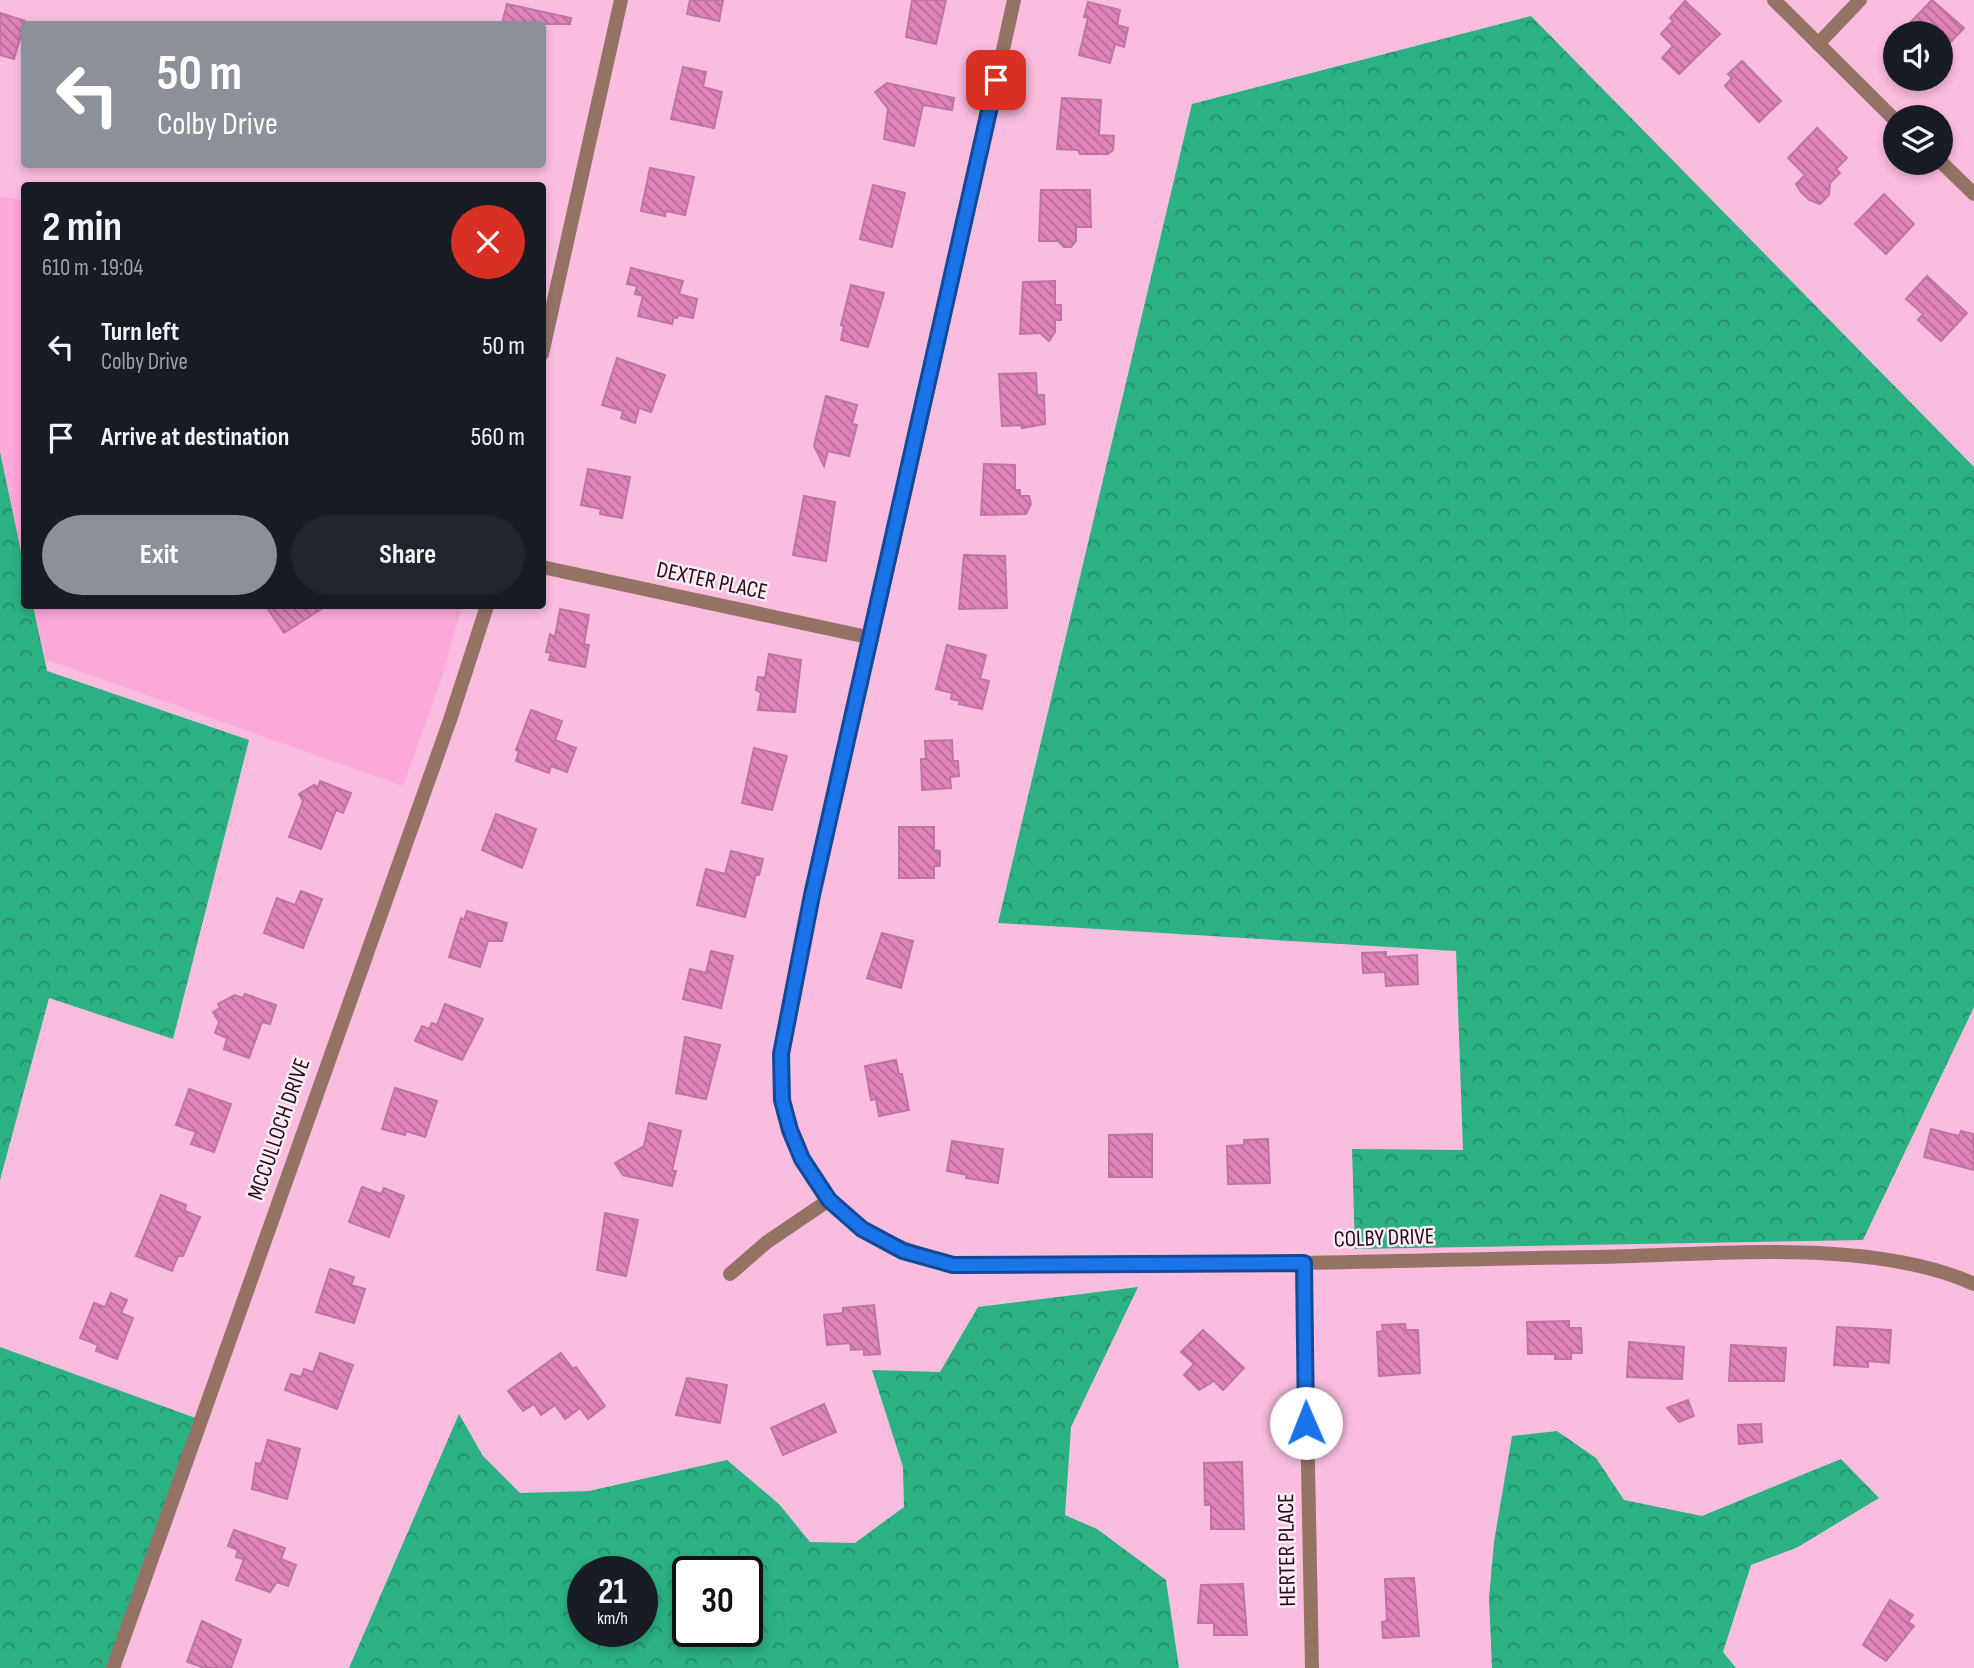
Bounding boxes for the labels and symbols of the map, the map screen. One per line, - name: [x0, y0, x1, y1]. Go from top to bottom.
- pin: [966, 50, 1026, 110]
- street label: DEXTER PLACE: [654, 556, 770, 606]
- street label: MCCULLOCH DRIVE: [242, 1054, 316, 1204]
- street label: COLBY DRIVE: [1333, 1222, 1435, 1254]
- position arrow: [1269, 1386, 1343, 1460]
- street label: HERTER PLACE: [1272, 1493, 1302, 1607]
- speed limit sign: 30: [672, 1556, 763, 1647]

